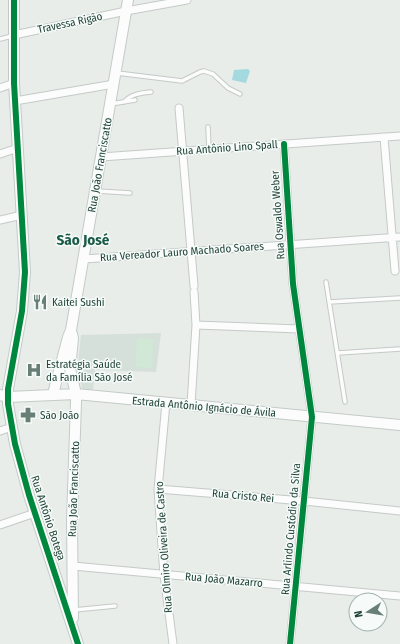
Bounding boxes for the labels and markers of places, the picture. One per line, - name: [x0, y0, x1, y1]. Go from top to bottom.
- restaurant icon: Kaitei Sushi: [31, 293, 49, 311]
- place label: Kaitei Sushi: [52, 296, 105, 309]
- place label: Estratégia Saúde da Família São José: [46, 358, 133, 384]
- hospital icon: Estratégia Saúde da Família São José: [25, 361, 43, 379]
- pharmacy icon: São João: [19, 406, 37, 424]
- place label: São João: [40, 409, 79, 422]

